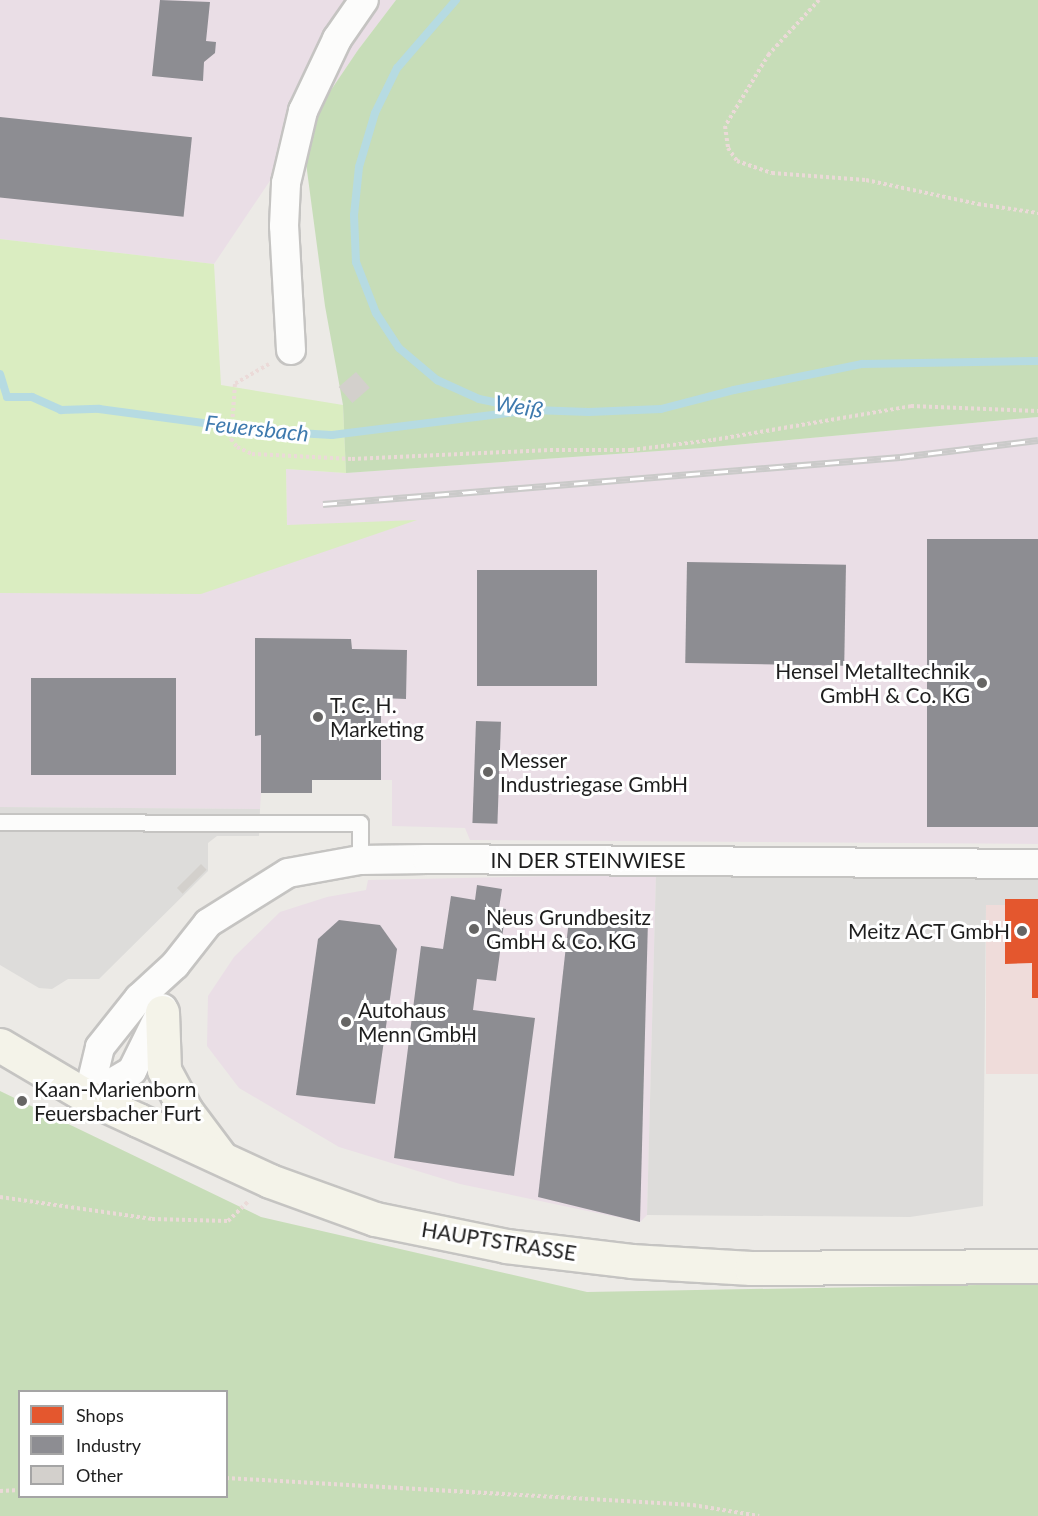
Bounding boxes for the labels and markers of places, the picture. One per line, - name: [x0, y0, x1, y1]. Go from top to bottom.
- place label: Hensel Metalltechnik GmbH & Co. KG: [775, 658, 970, 708]
- marker: Hensel Metalltechnik GmbH & Co. KG: [975, 676, 989, 690]
- place label: T. C. H. Marketing: [330, 692, 424, 742]
- marker: T. C. H. Marketing: [311, 710, 325, 724]
- place label: Messer Industriegase GmbH: [500, 747, 688, 797]
- marker: Messer Industriegase GmbH: [481, 765, 495, 779]
- place label: Neus Grundbesitz GmbH & Co. KG: [486, 904, 651, 954]
- place label: Meitz ACT GmbH: [847, 918, 1010, 944]
- marker: Neus Grundbesitz GmbH & Co. KG: [467, 922, 481, 936]
- marker: Meitz ACT GmbH: [1015, 924, 1029, 938]
- place label: Autohaus Menn GmbH: [358, 997, 477, 1047]
- marker: Autohaus Menn GmbH: [339, 1015, 353, 1029]
- place label: Kaan-Marienborn Feuersbacher Furt: [34, 1076, 202, 1126]
- marker: Kaan-Marienborn Feuersbacher Furt: [15, 1094, 29, 1108]

